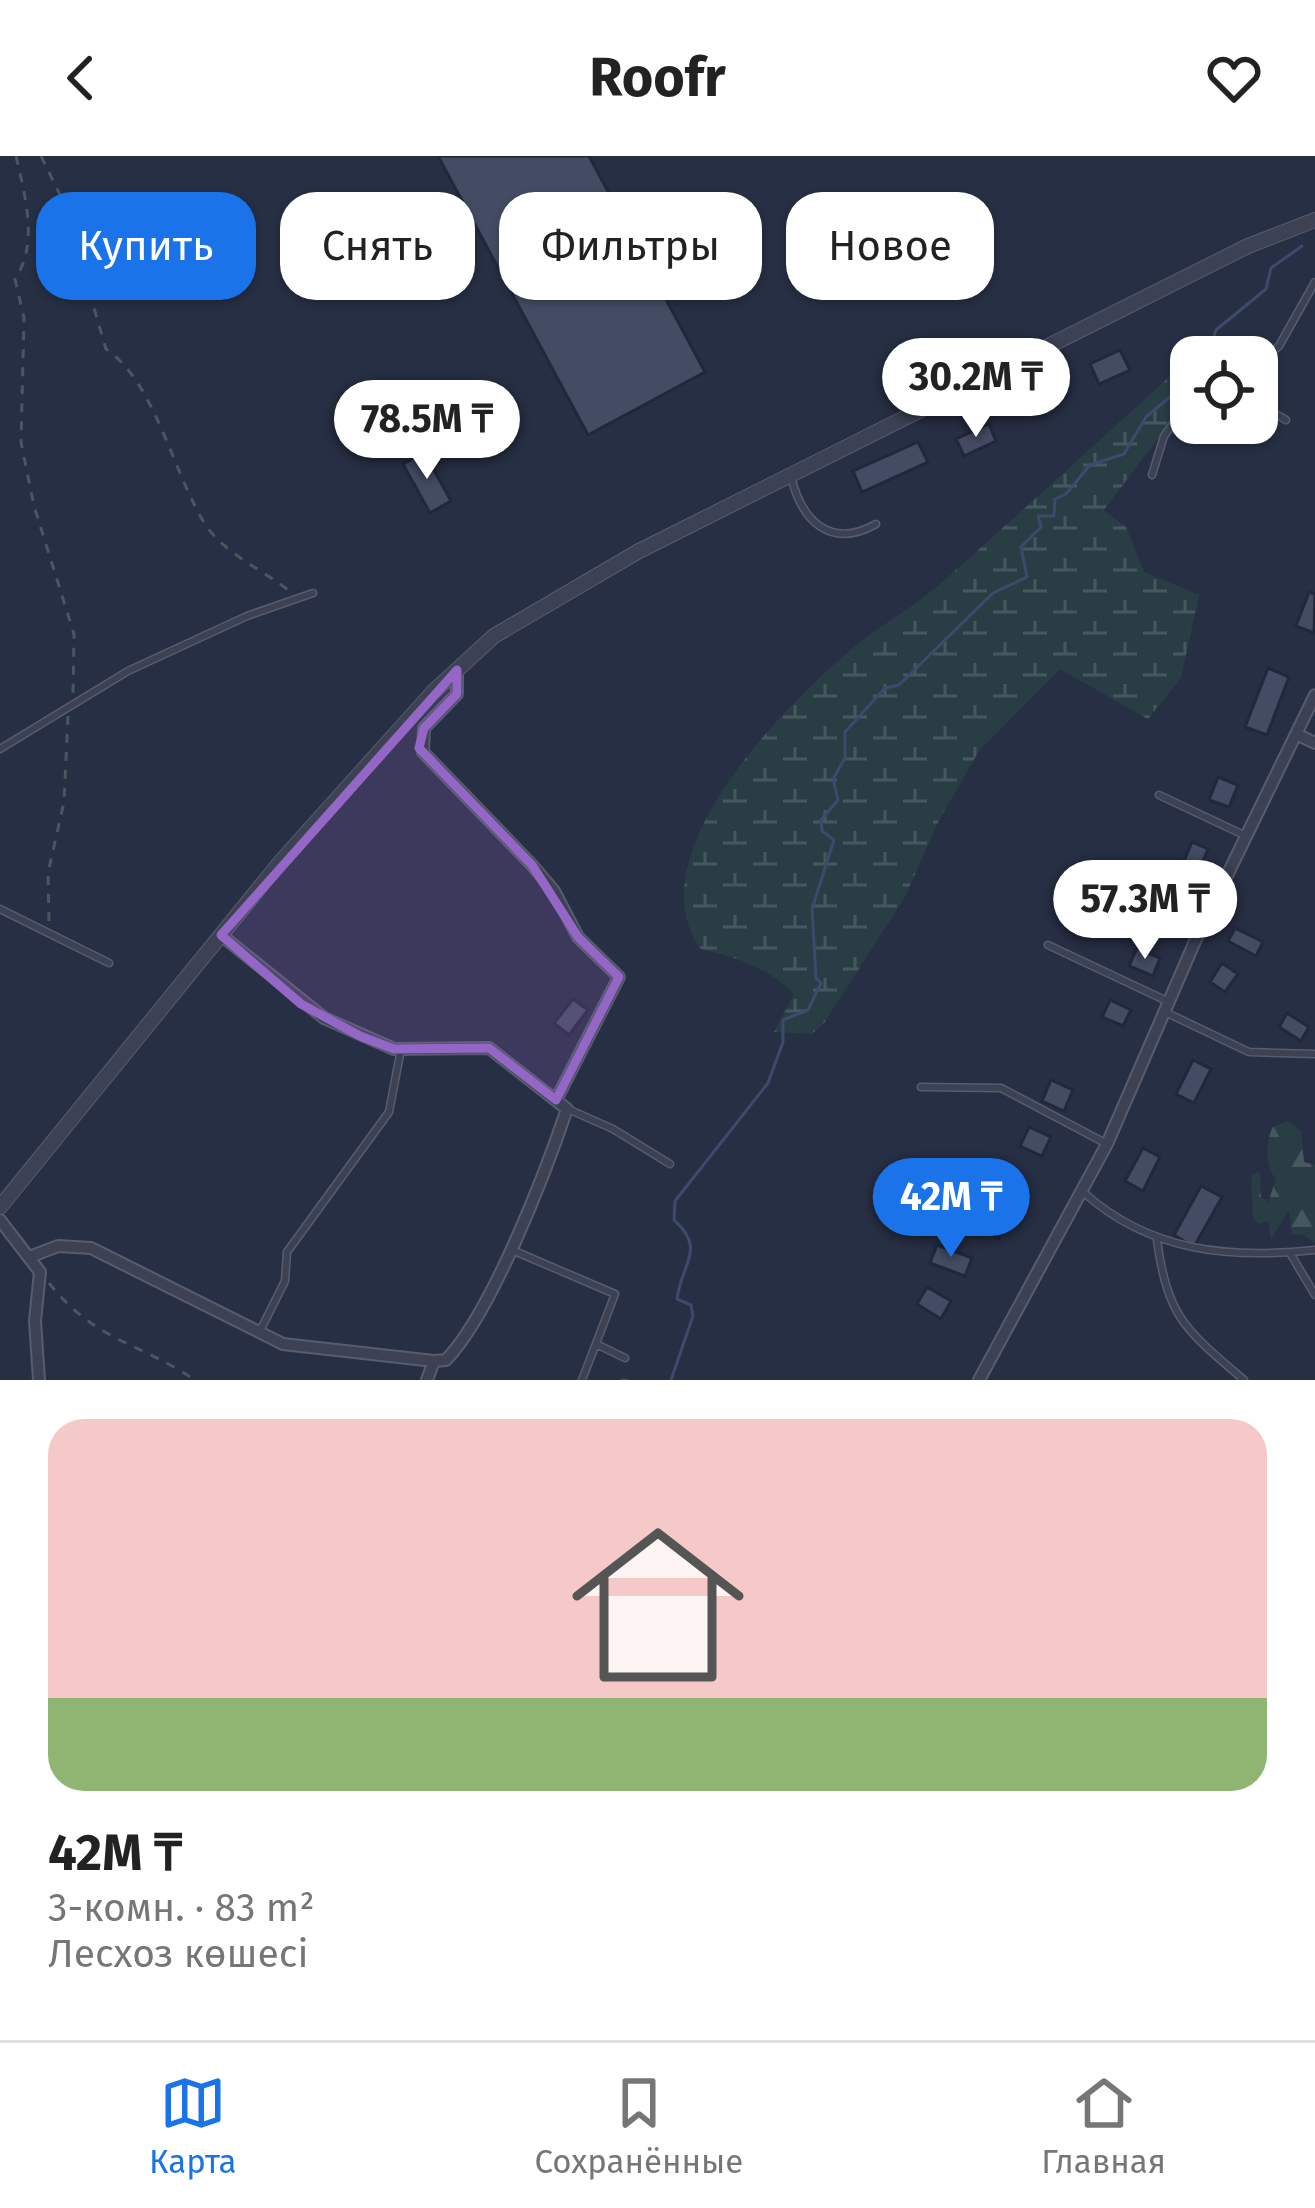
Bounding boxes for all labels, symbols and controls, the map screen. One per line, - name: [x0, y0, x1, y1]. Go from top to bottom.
- icon: back: [48, 45, 114, 111]
- icon: heart: [1201, 45, 1267, 111]
- text: Roofr: [589, 46, 726, 110]
- chip: Купить: [36, 192, 256, 300]
- chip: Снять: [280, 192, 475, 300]
- chip: Фильтры: [499, 192, 762, 300]
- chip: Новое: [786, 192, 994, 300]
- map controls: [1170, 336, 1278, 444]
- button: locate: [1170, 336, 1278, 444]
- pin: 30.2M ₸: [865, 338, 1087, 440]
- text: 30.2M ₸: [909, 354, 1043, 400]
- pin: 78.5M ₸: [316, 380, 538, 482]
- text: 78.5M ₸: [361, 396, 493, 442]
- pin: 57.3M ₸: [1034, 860, 1256, 962]
- text: 57.3M ₸: [1080, 876, 1210, 922]
- pin: 42M ₸: [867, 1158, 1035, 1260]
- text: 42M ₸: [900, 1174, 1002, 1220]
- icon: home: [550, 1497, 766, 1713]
- text: 42M ₸: [48, 1822, 182, 1884]
- text: 3-комн. · 83 m²: [48, 1885, 315, 1931]
- text: Лесхоз көшесі: [48, 1931, 308, 1977]
- tab: Карта: [149, 2070, 236, 2182]
- tab: Сохранённые: [534, 2070, 743, 2182]
- tab: Главная: [1041, 2070, 1166, 2182]

